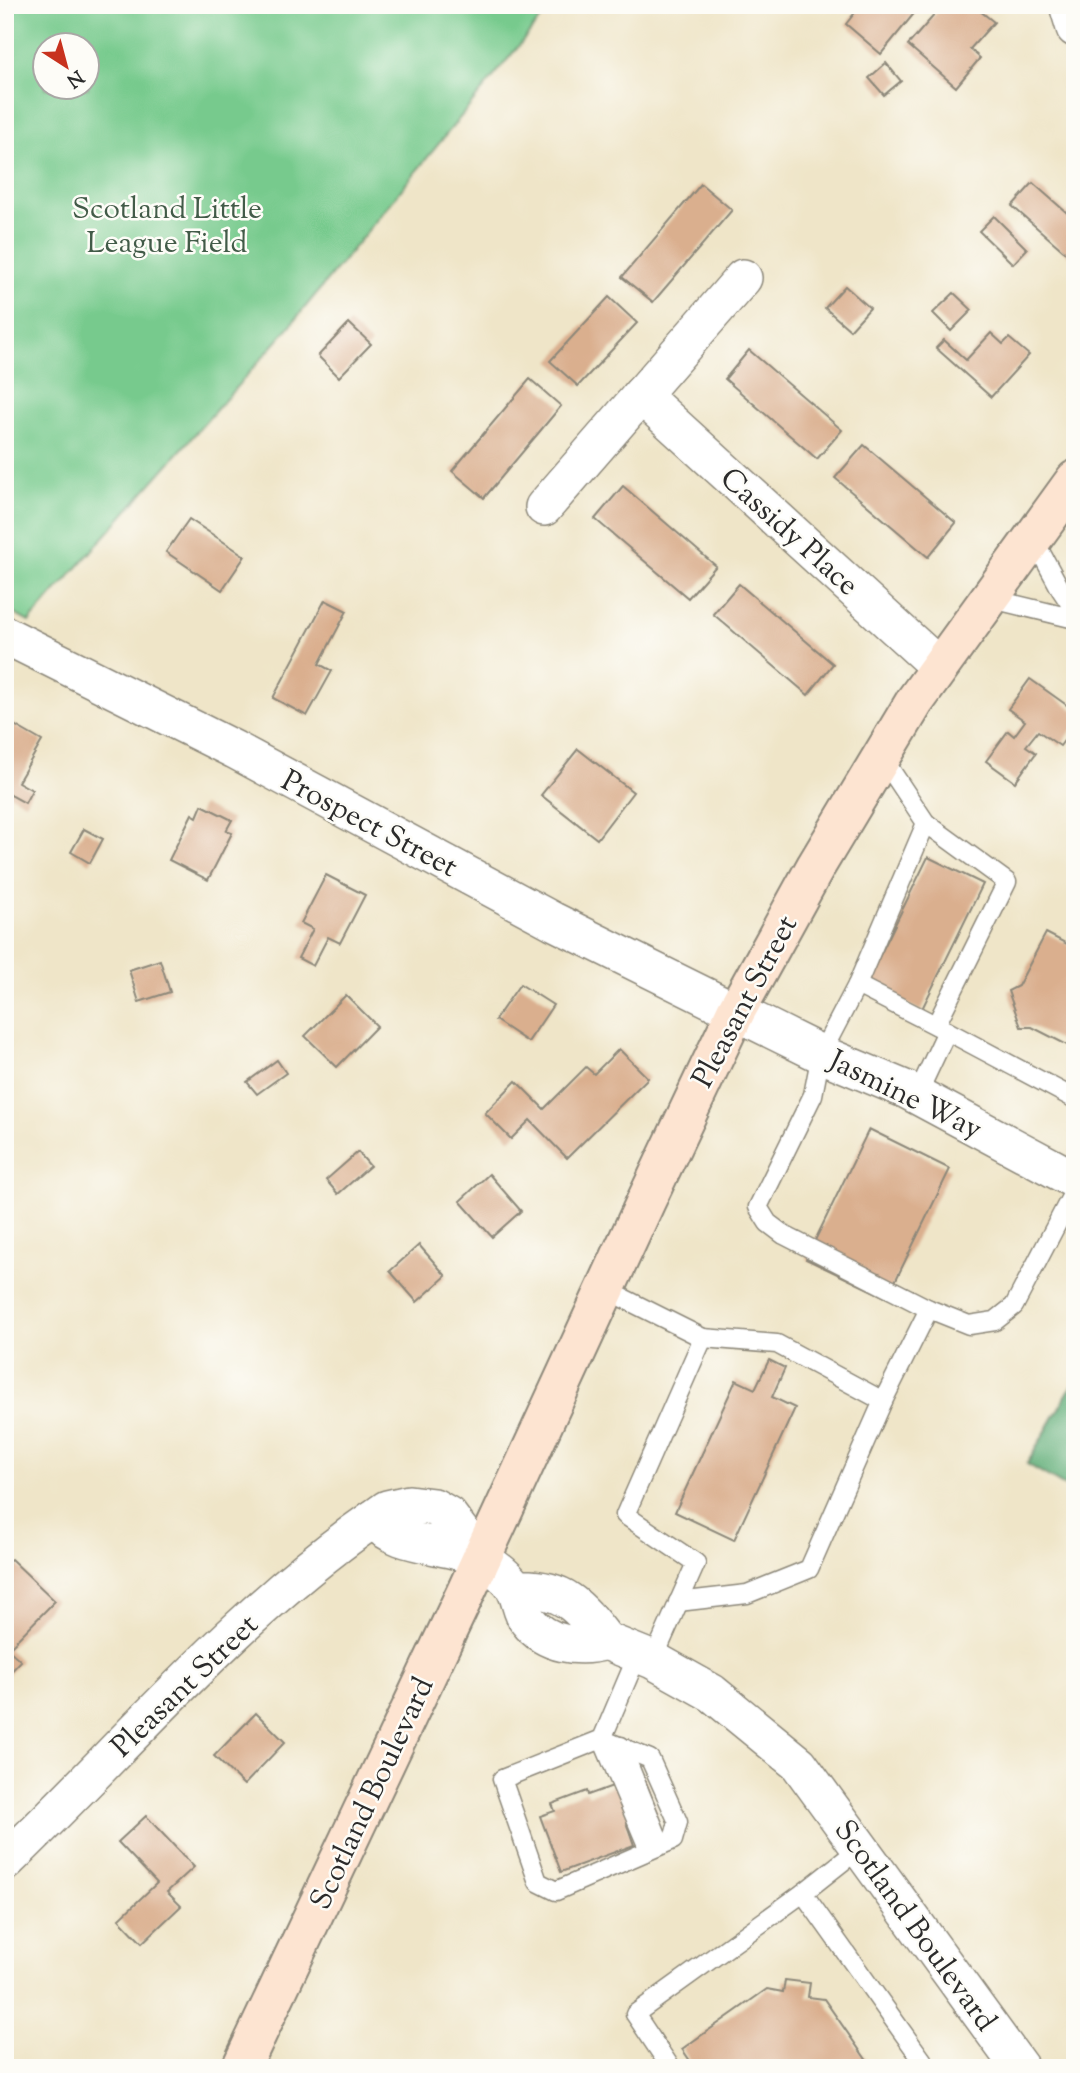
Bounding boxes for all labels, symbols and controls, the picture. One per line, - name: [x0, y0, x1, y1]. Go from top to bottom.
- north arrow: [32, 32, 102, 102]
- text: N: [60, 62, 89, 93]
- park label: Scotland Little League Field: [72, 189, 262, 266]
- street label: Cassidy Place: [709, 459, 867, 607]
- street label: Prospect Street: [273, 761, 465, 890]
- street label: Pleasant Street: [683, 908, 810, 1096]
- street label: Jasmine Way: [819, 1040, 989, 1152]
- street label: Pleasant Street: [102, 1605, 269, 1768]
- street label: Scotland Boulevard: [300, 1671, 446, 1918]
- street label: Scotland Boulevard: [822, 1812, 1006, 2041]

